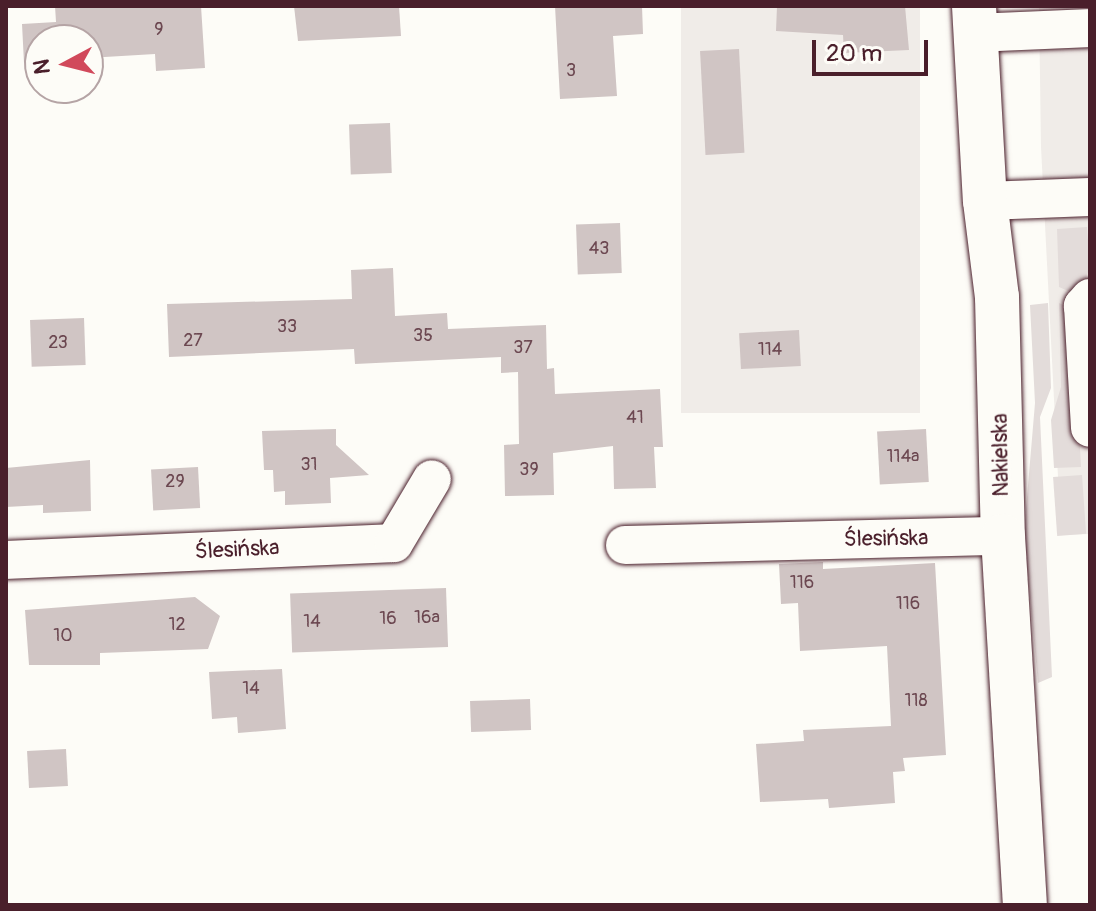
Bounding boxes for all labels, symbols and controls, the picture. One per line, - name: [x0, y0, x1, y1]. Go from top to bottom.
- house number: 9: [154, 19, 164, 41]
- north arrow: [24, 24, 104, 104]
- scale bar: [816, 24, 932, 74]
- text: 20 m: [826, 39, 882, 68]
- text: N: [27, 58, 57, 76]
- house number: 3: [566, 60, 576, 82]
- house number: 43: [589, 238, 609, 260]
- house number: 33: [277, 316, 297, 338]
- house number: 35: [413, 325, 433, 347]
- house number: 27: [183, 330, 203, 352]
- house number: 23: [48, 332, 68, 354]
- house number: 37: [513, 337, 533, 359]
- house number: 114: [758, 339, 782, 361]
- house number: 41: [626, 407, 644, 429]
- street label: Nakielska: [987, 413, 1015, 497]
- house number: 114a: [887, 446, 919, 468]
- house number: 31: [300, 454, 318, 476]
- house number: 39: [519, 459, 539, 481]
- house number: 29: [165, 471, 185, 493]
- street label: Ślesińska: [843, 525, 929, 553]
- street label: Ślesińska: [194, 535, 280, 565]
- house number: 116: [790, 572, 814, 594]
- house number: 116: [896, 593, 920, 615]
- house number: 16a: [414, 607, 440, 629]
- house number: 16: [379, 608, 397, 630]
- house number: 14: [303, 611, 321, 633]
- house number: 12: [168, 614, 186, 636]
- house number: 10: [53, 625, 73, 647]
- house number: 14: [242, 678, 260, 700]
- house number: 118: [904, 690, 928, 712]

